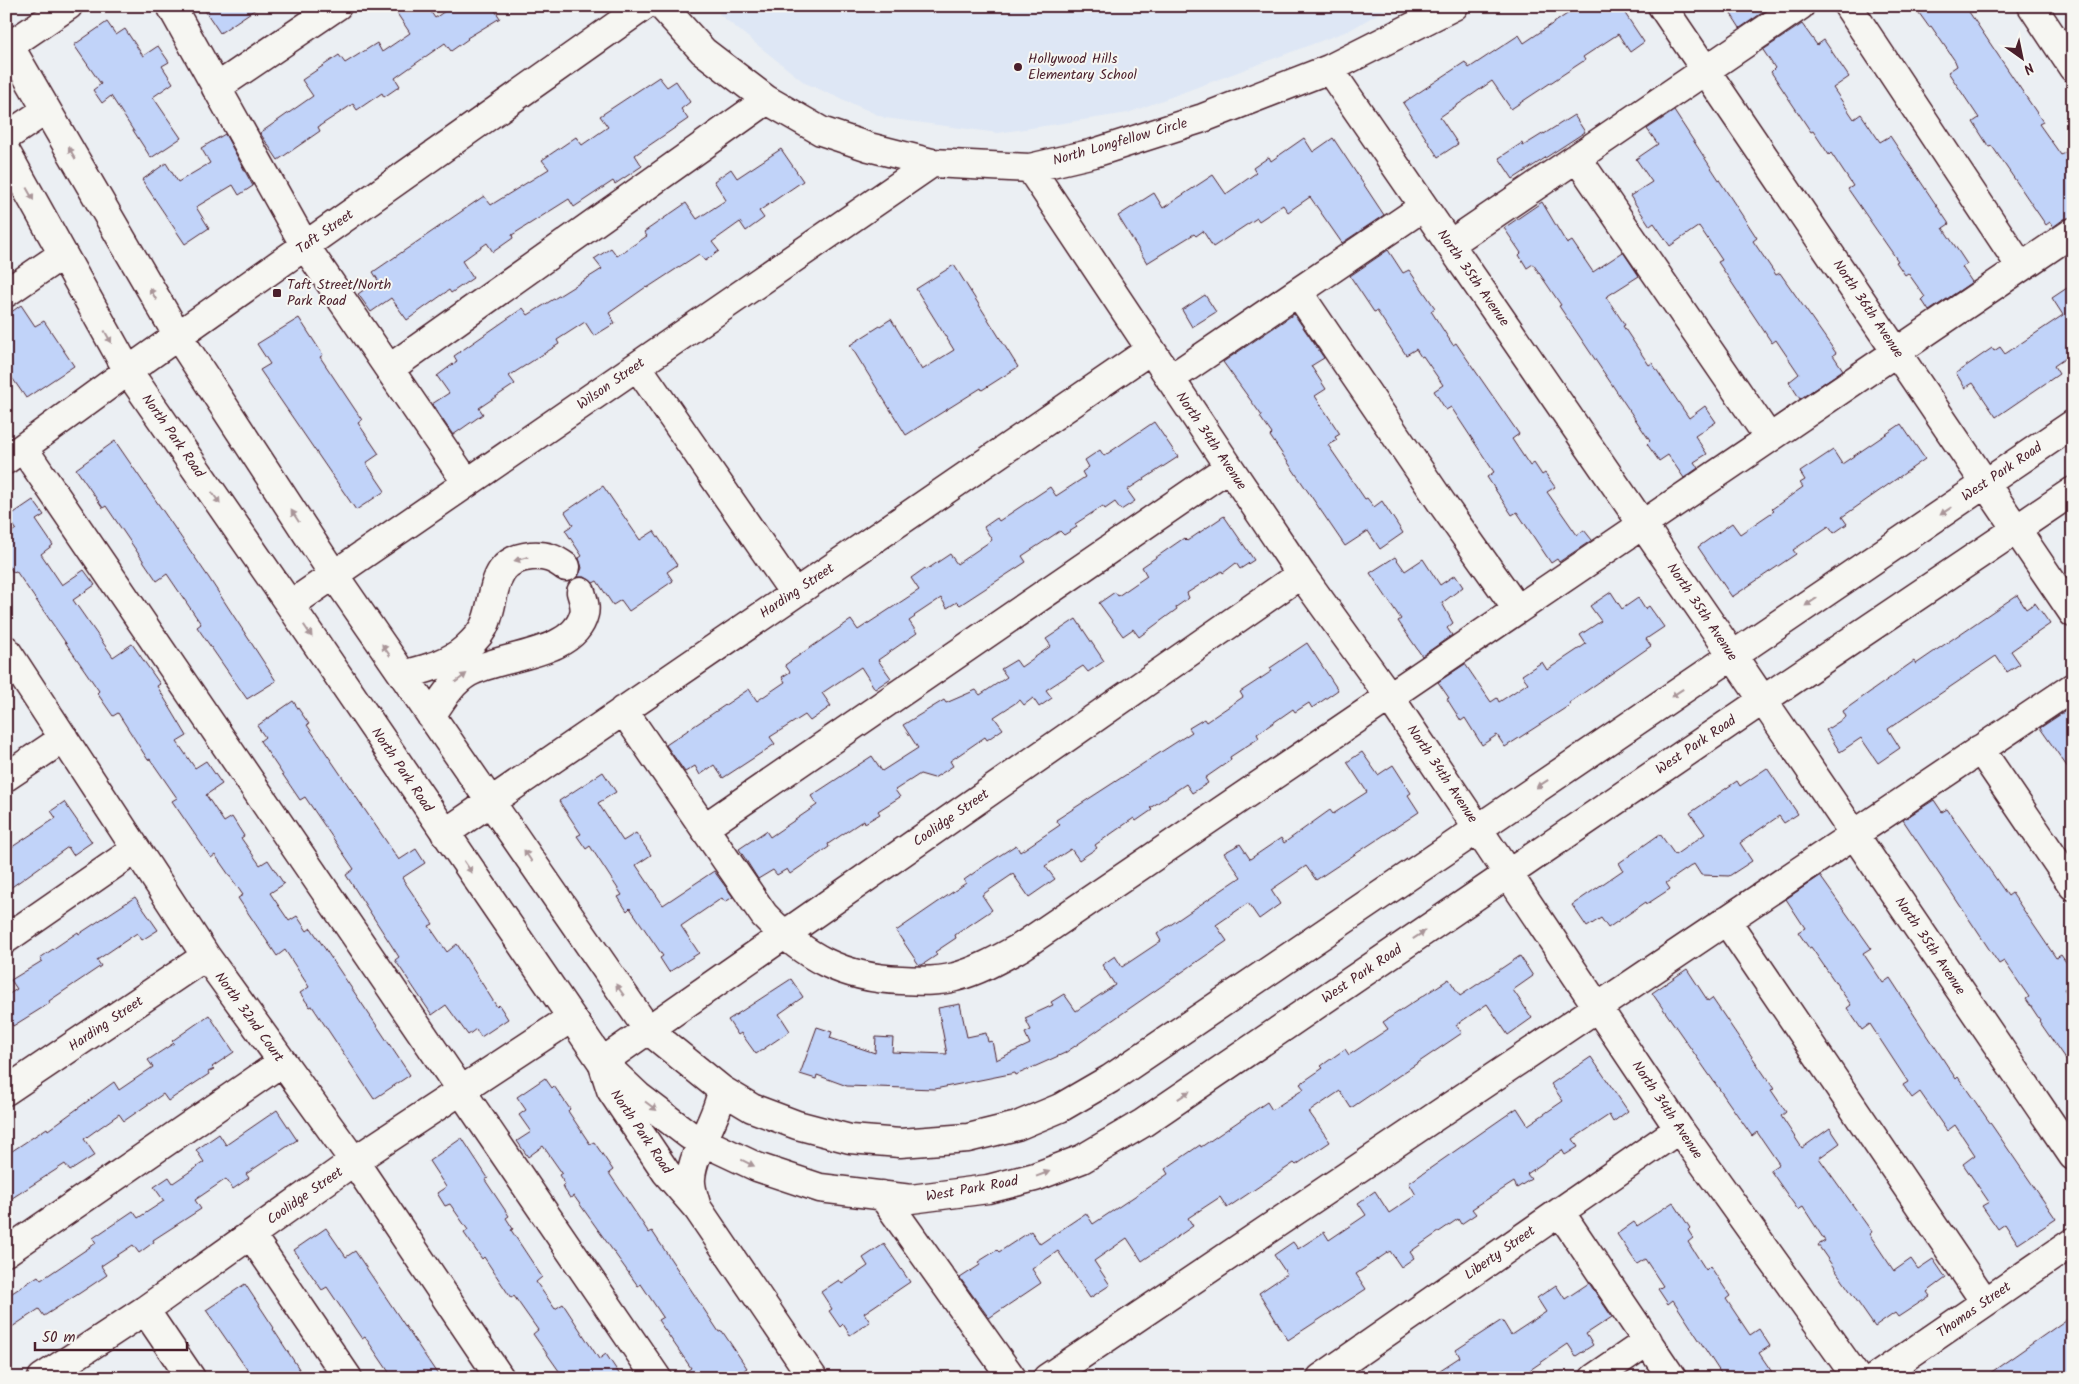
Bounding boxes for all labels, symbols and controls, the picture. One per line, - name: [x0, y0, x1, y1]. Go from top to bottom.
- north arrow: [1996, 32, 2046, 82]
- place label: Hollywood Hills Elementary School: [1028, 48, 1137, 86]
- text: N: [2019, 56, 2038, 80]
- marker: Hollywood Hills Elementary School: [1012, 61, 1024, 73]
- street label: North Longfellow Circle: [1050, 112, 1191, 172]
- one-way arrow: [67, 147, 76, 160]
- one-way arrow: [26, 187, 34, 202]
- street label: Taft Street: [292, 204, 359, 260]
- street label: North 35th Avenue: [1431, 225, 1515, 332]
- street label: North 36th Avenue: [1827, 255, 1910, 363]
- place label: Taft Street/North Park Road: [287, 274, 391, 312]
- one-way arrow: [149, 287, 158, 300]
- marker: Taft Street/North Park Road: [271, 287, 283, 299]
- one-way arrow: [104, 329, 112, 344]
- street label: Wilson Street: [572, 352, 650, 416]
- street label: North 34th Avenue: [1170, 387, 1253, 495]
- street label: North Park Road: [136, 390, 211, 483]
- street label: West Park Road: [1957, 436, 2048, 507]
- one-way arrow: [211, 491, 221, 504]
- one-way arrow: [1939, 506, 1952, 516]
- one-way arrow: [290, 509, 300, 522]
- one-way arrow: [513, 555, 528, 563]
- street label: Harding Street: [755, 557, 839, 624]
- street label: North 35th Avenue: [1661, 558, 1743, 666]
- one-way arrow: [1805, 597, 1818, 607]
- one-way arrow: [303, 624, 313, 638]
- one-way arrow: [381, 644, 391, 657]
- one-way arrow: [454, 673, 467, 684]
- one-way arrow: [1670, 688, 1684, 698]
- street label: West Park Road: [1651, 709, 1742, 780]
- street label: North 34th Avenue: [1401, 720, 1484, 828]
- street label: North Park Road: [365, 723, 439, 818]
- one-way arrow: [1535, 779, 1549, 789]
- street label: Coolidge Street: [908, 783, 994, 853]
- one-way arrow: [523, 849, 533, 863]
- one-way arrow: [463, 860, 473, 874]
- street label: North 35th Avenue: [1889, 892, 1971, 1000]
- one-way arrow: [1413, 930, 1426, 940]
- street label: West Park Road: [1317, 938, 1408, 1009]
- street label: North 32nd Court: [209, 967, 290, 1067]
- one-way arrow: [615, 983, 625, 997]
- street label: Harding Street: [64, 990, 148, 1057]
- street label: North 34th Avenue: [1626, 1056, 1709, 1164]
- street label: North Park Road: [604, 1085, 678, 1180]
- one-way arrow: [1177, 1090, 1191, 1100]
- one-way arrow: [644, 1101, 658, 1111]
- one-way arrow: [741, 1159, 755, 1167]
- street label: Coolidge Street: [262, 1161, 348, 1231]
- street label: West Park Road: [924, 1170, 1021, 1208]
- one-way arrow: [1036, 1170, 1051, 1178]
- street label: Liberty Street: [1460, 1220, 1541, 1286]
- street label: Thomas Street: [1932, 1276, 2016, 1344]
- scale bar: [35, 1319, 188, 1351]
- text: 50 m: [42, 1326, 76, 1350]

